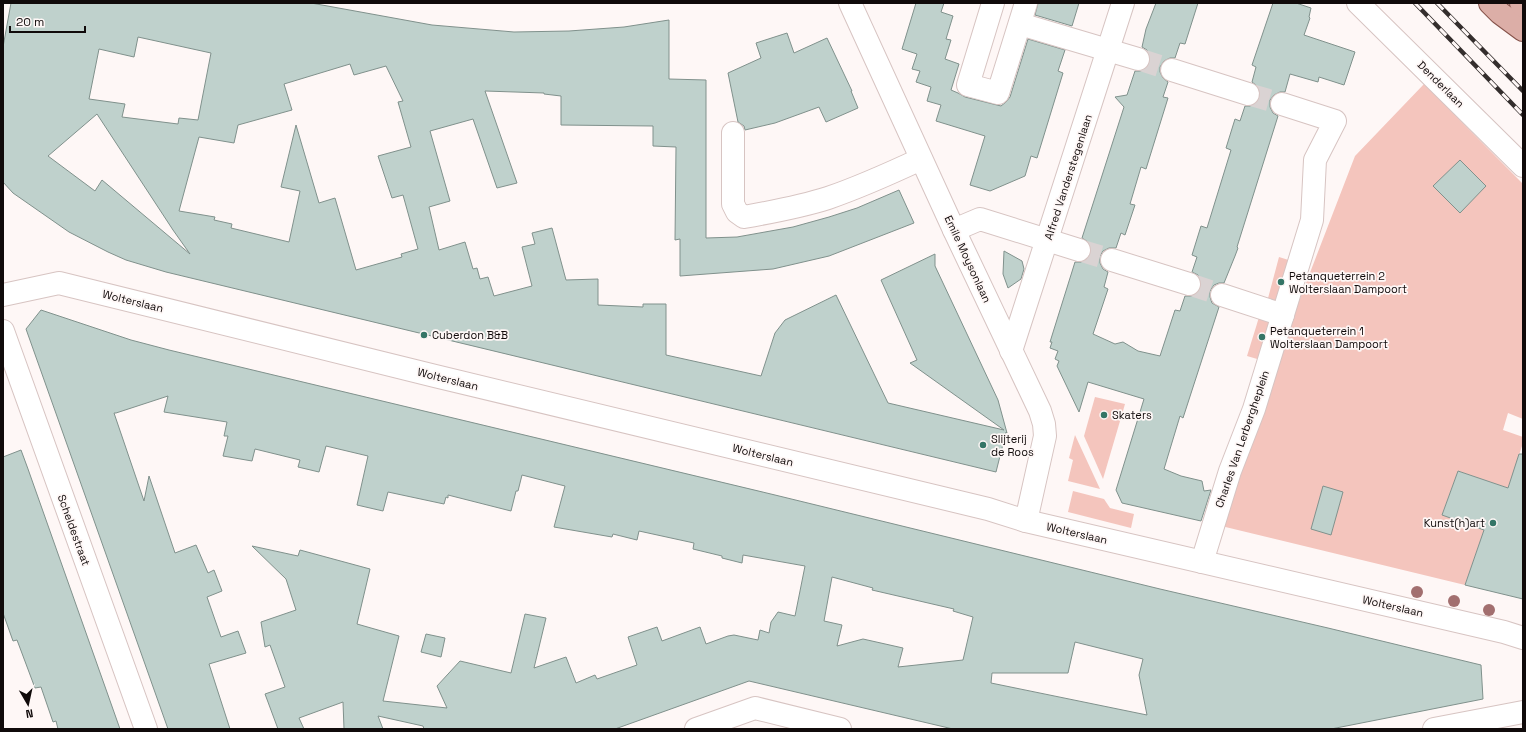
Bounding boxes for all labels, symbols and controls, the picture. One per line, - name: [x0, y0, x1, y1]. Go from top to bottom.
- scale bar: [10, 8, 85, 34]
- text: 20 m: [16, 14, 44, 30]
- street label: Denderlaan: [1415, 58, 1467, 110]
- street label: Alfred Vanderstegenlaan: [1041, 112, 1095, 242]
- street label: Emile Moysonlaan: [942, 213, 994, 305]
- place label: Petanqueterrein 2 Wolterslaan Dampoort: [1289, 269, 1407, 296]
- marker: Petanqueterrein 2 Wolterslaan Dampoort: [1276, 277, 1286, 287]
- street label: Wolterslaan: [101, 287, 165, 315]
- place label: Petanqueterrein 1 Wolterslaan Dampoort: [1270, 324, 1388, 351]
- place label: Cuberdon B&B: [432, 328, 508, 342]
- marker: Cuberdon B&B: [419, 330, 429, 340]
- marker: Petanqueterrein 1 Wolterslaan Dampoort: [1257, 332, 1267, 342]
- street label: Wolterslaan: [416, 365, 480, 393]
- street label: Charles Van Lerbergheplein: [1212, 368, 1272, 510]
- place label: Skaters: [1112, 408, 1152, 422]
- marker: Skaters: [1099, 410, 1109, 420]
- place label: Slijterij de Roos: [991, 432, 1034, 459]
- marker: Slijterij de Roos: [978, 440, 988, 450]
- street label: Wolterslaan: [731, 441, 795, 469]
- street label: Scheldestraat: [55, 492, 93, 568]
- place label: Kunst(h)art: [1424, 516, 1485, 530]
- marker: Kunst(h)art: [1488, 518, 1498, 528]
- street label: Wolterslaan: [1045, 519, 1109, 547]
- street label: Wolterslaan: [1361, 592, 1425, 620]
- north arrow: [8, 684, 48, 724]
- text: N: [25, 706, 34, 721]

